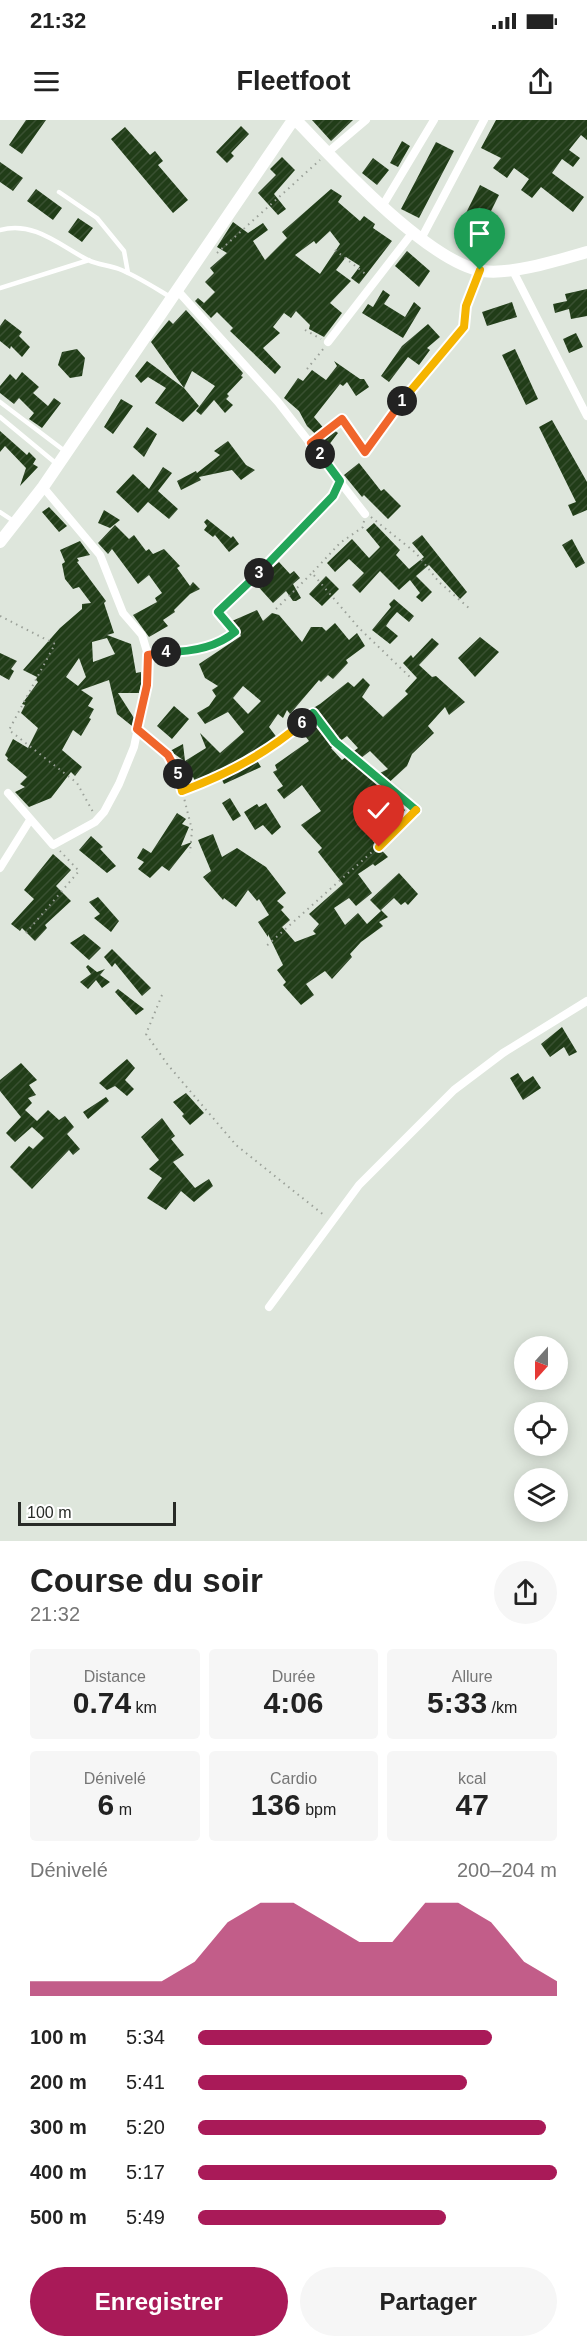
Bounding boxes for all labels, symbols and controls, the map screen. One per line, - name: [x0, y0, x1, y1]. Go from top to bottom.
- text: 21:32: [30, 8, 86, 33]
- icon: menu: [30, 65, 63, 98]
- icon: share: [524, 65, 557, 98]
- text: Fleetfoot: [237, 66, 351, 96]
- pin: [454, 208, 505, 270]
- icon: arrive: [463, 217, 496, 250]
- pin: 1: [387, 386, 417, 416]
- text: 1: [398, 392, 406, 409]
- pin: 2: [305, 439, 335, 469]
- text: 2: [316, 445, 324, 462]
- pin: 3: [244, 558, 274, 588]
- text: 3: [255, 564, 263, 581]
- pin: 4: [151, 637, 181, 667]
- text: 4: [162, 643, 170, 660]
- pin: 6: [287, 708, 317, 738]
- text: 6: [298, 714, 306, 731]
- pin: 5: [163, 759, 193, 789]
- text: 5: [174, 765, 182, 782]
- pin: [353, 785, 404, 847]
- icon: check: [362, 794, 395, 827]
- north arrow: [514, 1336, 568, 1390]
- map controls: [514, 1336, 568, 1522]
- button: locate: [514, 1402, 568, 1456]
- button: layers: [514, 1468, 568, 1522]
- scale bar: [18, 1499, 176, 1526]
- text: 100 m: [27, 1504, 71, 1521]
- button: share: [494, 1561, 557, 1624]
- text: Course du soir: [30, 1562, 263, 1599]
- text: 21:32: [30, 1603, 80, 1625]
- text: Distance: [84, 1668, 146, 1685]
- text: Durée: [272, 1668, 315, 1685]
- text: Allure: [452, 1668, 493, 1685]
- text: 0.74: [73, 1686, 131, 1719]
- text: 4:06: [263, 1686, 324, 1719]
- text: 5:33: [427, 1686, 487, 1719]
- text: km: [131, 1699, 157, 1716]
- text: /km: [487, 1699, 517, 1716]
- text: Dénivelé: [84, 1770, 146, 1787]
- text: Cardio: [270, 1770, 317, 1787]
- text: kcal: [458, 1770, 486, 1787]
- text: 6: [98, 1788, 114, 1821]
- text: 136: [251, 1788, 301, 1821]
- text: 47: [455, 1788, 489, 1821]
- text: m: [114, 1801, 132, 1818]
- text: bpm: [301, 1801, 336, 1818]
- text: Dénivelé: [30, 1859, 108, 1881]
- text: 200–204 m: [457, 1859, 557, 1881]
- text: 100 m: [30, 2026, 87, 2048]
- text: 5:34: [126, 2026, 165, 2048]
- text: 200 m: [30, 2071, 87, 2093]
- text: 5:41: [126, 2071, 165, 2093]
- text: 300 m: [30, 2116, 87, 2138]
- text: 5:20: [126, 2116, 165, 2138]
- text: 400 m: [30, 2161, 87, 2183]
- text: 5:17: [126, 2161, 165, 2183]
- text: 500 m: [30, 2206, 87, 2228]
- text: 5:49: [126, 2206, 165, 2228]
- button: Enregistrer: [30, 2267, 288, 2336]
- button: Partager: [300, 2267, 557, 2336]

